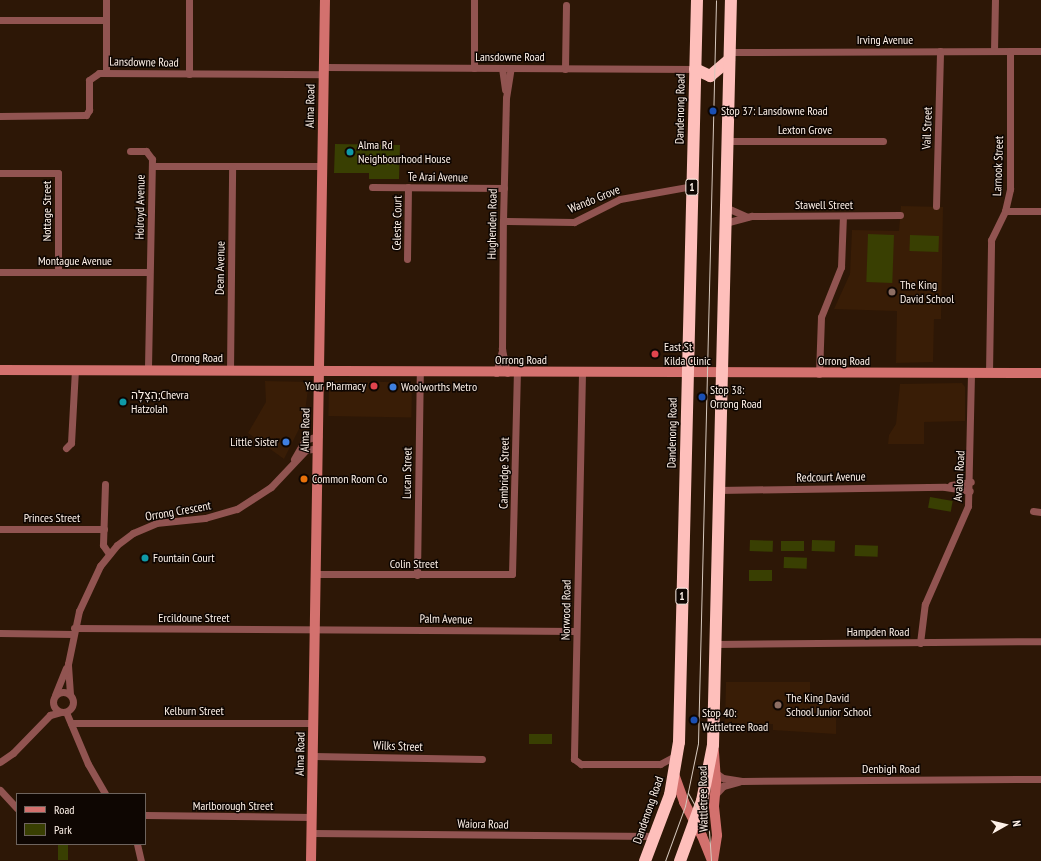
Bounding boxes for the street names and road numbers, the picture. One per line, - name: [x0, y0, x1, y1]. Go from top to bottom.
- street label: Irving Avenue: [857, 33, 913, 47]
- street label: Lansdowne Road: [475, 50, 545, 64]
- street label: Lansdowne Road: [109, 54, 179, 70]
- street label: Dandenong Road: [672, 74, 688, 144]
- street label: Alma Road: [302, 84, 318, 128]
- street label: Vail Street: [919, 106, 935, 150]
- street label: Lexton Grove: [778, 123, 832, 137]
- street label: Larnook Street: [990, 135, 1006, 197]
- street label: Te Arai Avenue: [407, 169, 469, 185]
- street label: Holroyd Avenue: [132, 174, 148, 240]
- road number: 1: [685, 178, 699, 196]
- street label: Nottage Street: [40, 181, 54, 241]
- street label: Wando Grove: [566, 182, 622, 216]
- street label: Hughenden Road: [484, 188, 500, 260]
- street label: Celeste Court: [389, 195, 405, 251]
- street label: Stawell Street: [795, 198, 853, 212]
- street label: Dean Avenue: [212, 241, 228, 295]
- street label: Montague Avenue: [38, 254, 112, 268]
- street label: Orrong Road: [171, 351, 223, 365]
- street label: Orrong Road: [495, 353, 547, 367]
- street label: Orrong Road: [818, 354, 870, 368]
- street label: Dandenong Road: [664, 398, 680, 468]
- street label: Alma Road: [297, 408, 313, 452]
- street label: Cambridge Street: [496, 437, 512, 509]
- street label: Lucan Street: [399, 447, 415, 499]
- street label: Avalon Road: [950, 450, 968, 502]
- street label: Redcourt Avenue: [796, 469, 866, 485]
- street label: Orrong Crescent: [144, 498, 212, 524]
- street label: Princes Street: [24, 511, 80, 525]
- street label: Colin Street: [390, 557, 438, 571]
- street label: Norwood Road: [558, 580, 574, 640]
- road number: 1: [675, 587, 689, 605]
- street label: Ercildoune Street: [158, 611, 230, 625]
- street label: Palm Avenue: [419, 611, 473, 627]
- street label: Hampden Road: [847, 625, 909, 639]
- street label: Kelburn Street: [164, 704, 224, 718]
- street label: Alma Road: [292, 732, 308, 776]
- street label: Wilks Street: [373, 738, 423, 754]
- street label: Denbigh Road: [862, 762, 920, 776]
- street label: Wattletree Road: [695, 766, 711, 832]
- street label: Dandenong Road: [630, 774, 666, 846]
- street label: Marlborough Street: [193, 799, 273, 813]
- street label: Waiora Road: [457, 816, 509, 832]

